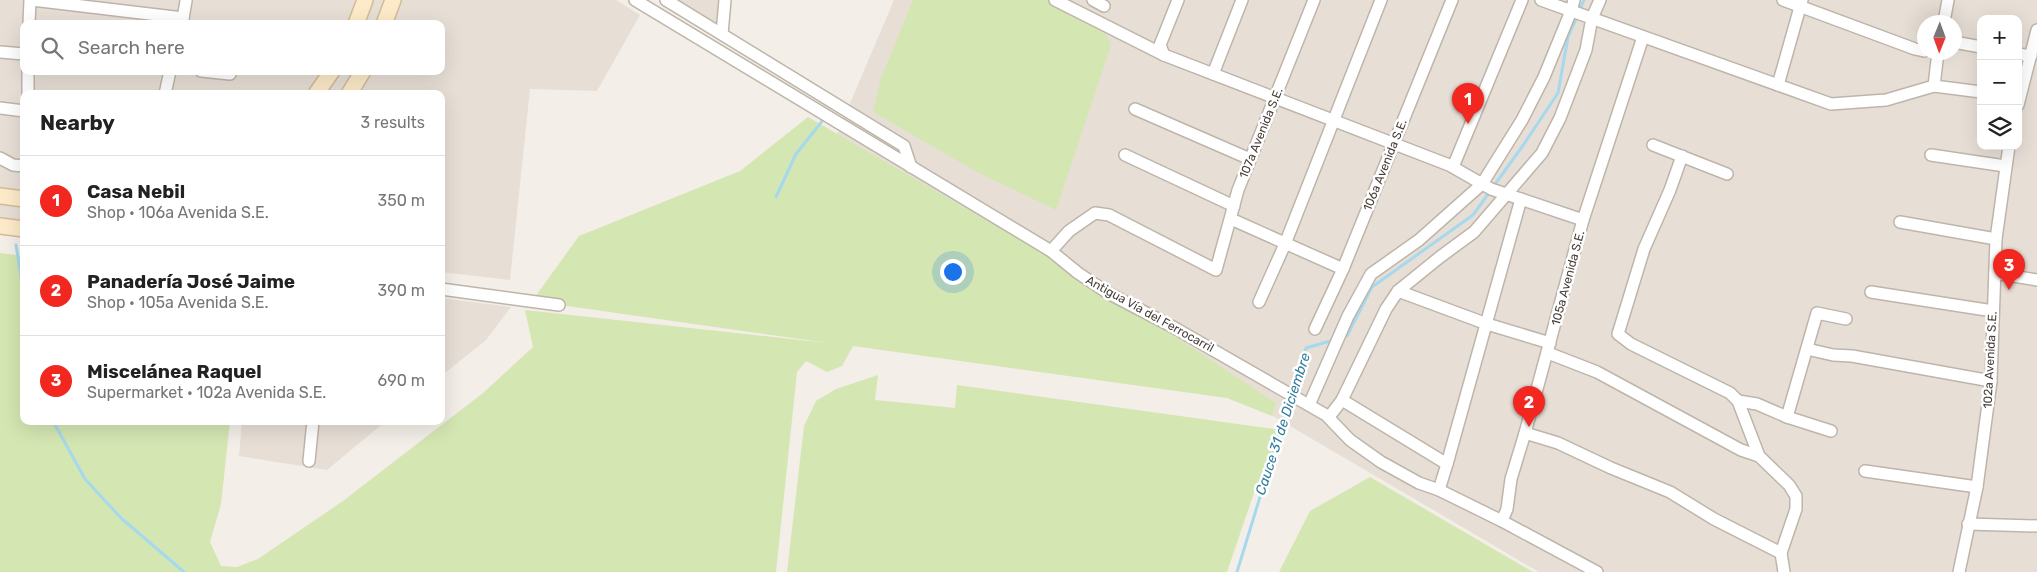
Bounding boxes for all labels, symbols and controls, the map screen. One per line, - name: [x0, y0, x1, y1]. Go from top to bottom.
- north arrow: [1917, 15, 1962, 60]
- map controls: [1977, 15, 2022, 150]
- button: +: [1977, 15, 2022, 60]
- search box: [20, 20, 445, 75]
- icon: search: [38, 34, 66, 62]
- text: Search here: [78, 36, 185, 59]
- button: −: [1977, 60, 2022, 105]
- pin: 1: [1452, 83, 1484, 124]
- street label: 107a Avenida S.E.: [1236, 86, 1286, 180]
- button: layers: [1977, 105, 2022, 150]
- text: Nearby: [40, 110, 115, 135]
- text: 3 results: [360, 113, 425, 132]
- street label: 106a Avenida S.E.: [1360, 117, 1410, 213]
- text: Casa Nebil: [87, 180, 185, 203]
- text: 1: [52, 191, 60, 210]
- text: 350 m: [378, 191, 425, 210]
- text: Shop · 106a Avenida S.E.: [87, 203, 269, 222]
- street label: 105a Avenida S.E.: [1549, 229, 1587, 327]
- pin: 3: [1993, 249, 2025, 290]
- your location: [940, 259, 966, 285]
- text: Panadería José Jaime: [87, 270, 295, 293]
- street label: Antigua Vía del Ferrocarril: [1084, 273, 1216, 355]
- text: 2: [51, 281, 61, 300]
- text: 390 m: [378, 281, 425, 300]
- text: Shop · 105a Avenida S.E.: [87, 293, 269, 312]
- street label: 102a Avenida S.E.: [1980, 311, 2000, 409]
- water label: Cauce 31 de Diciembre: [1252, 351, 1314, 497]
- text: Miscelánea Raquel: [87, 360, 262, 383]
- text: 3: [51, 371, 61, 390]
- text: 690 m: [378, 371, 425, 390]
- text: Supermarket · 102a Avenida S.E.: [87, 383, 326, 402]
- pin: 2: [1513, 386, 1545, 427]

